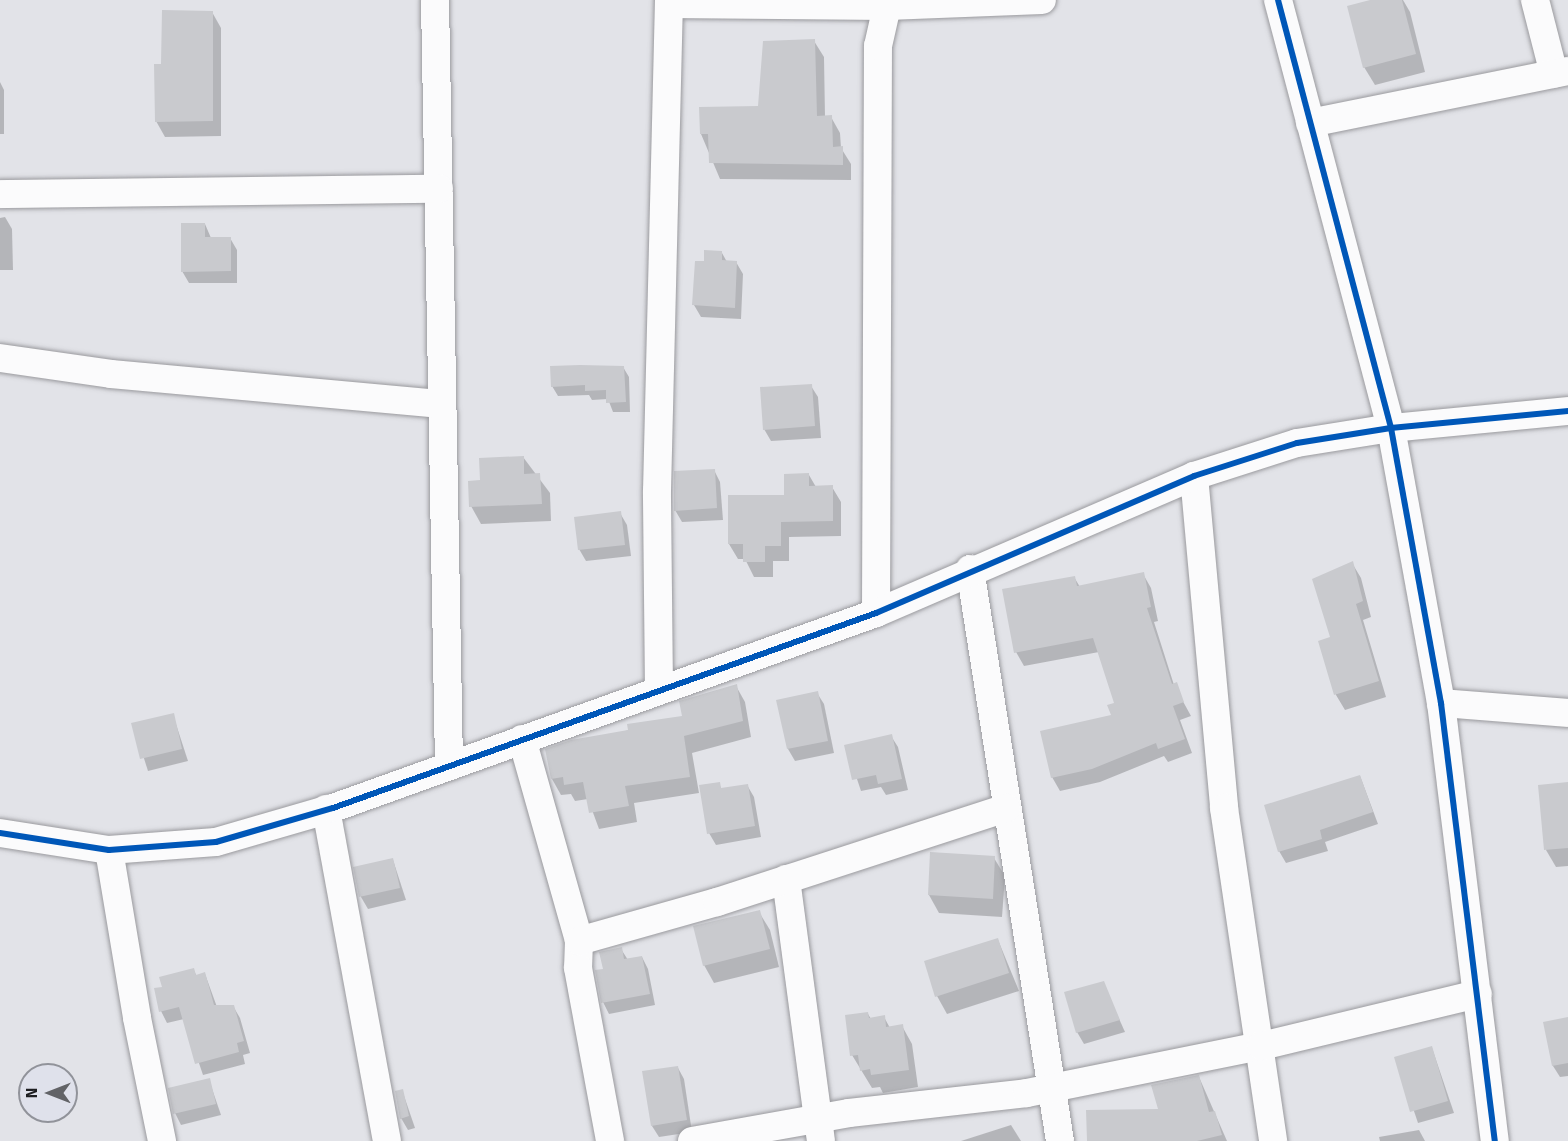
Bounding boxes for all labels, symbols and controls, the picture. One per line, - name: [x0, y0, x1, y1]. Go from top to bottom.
- north arrow: [18, 1063, 78, 1123]
- text: N: [22, 1088, 41, 1098]

